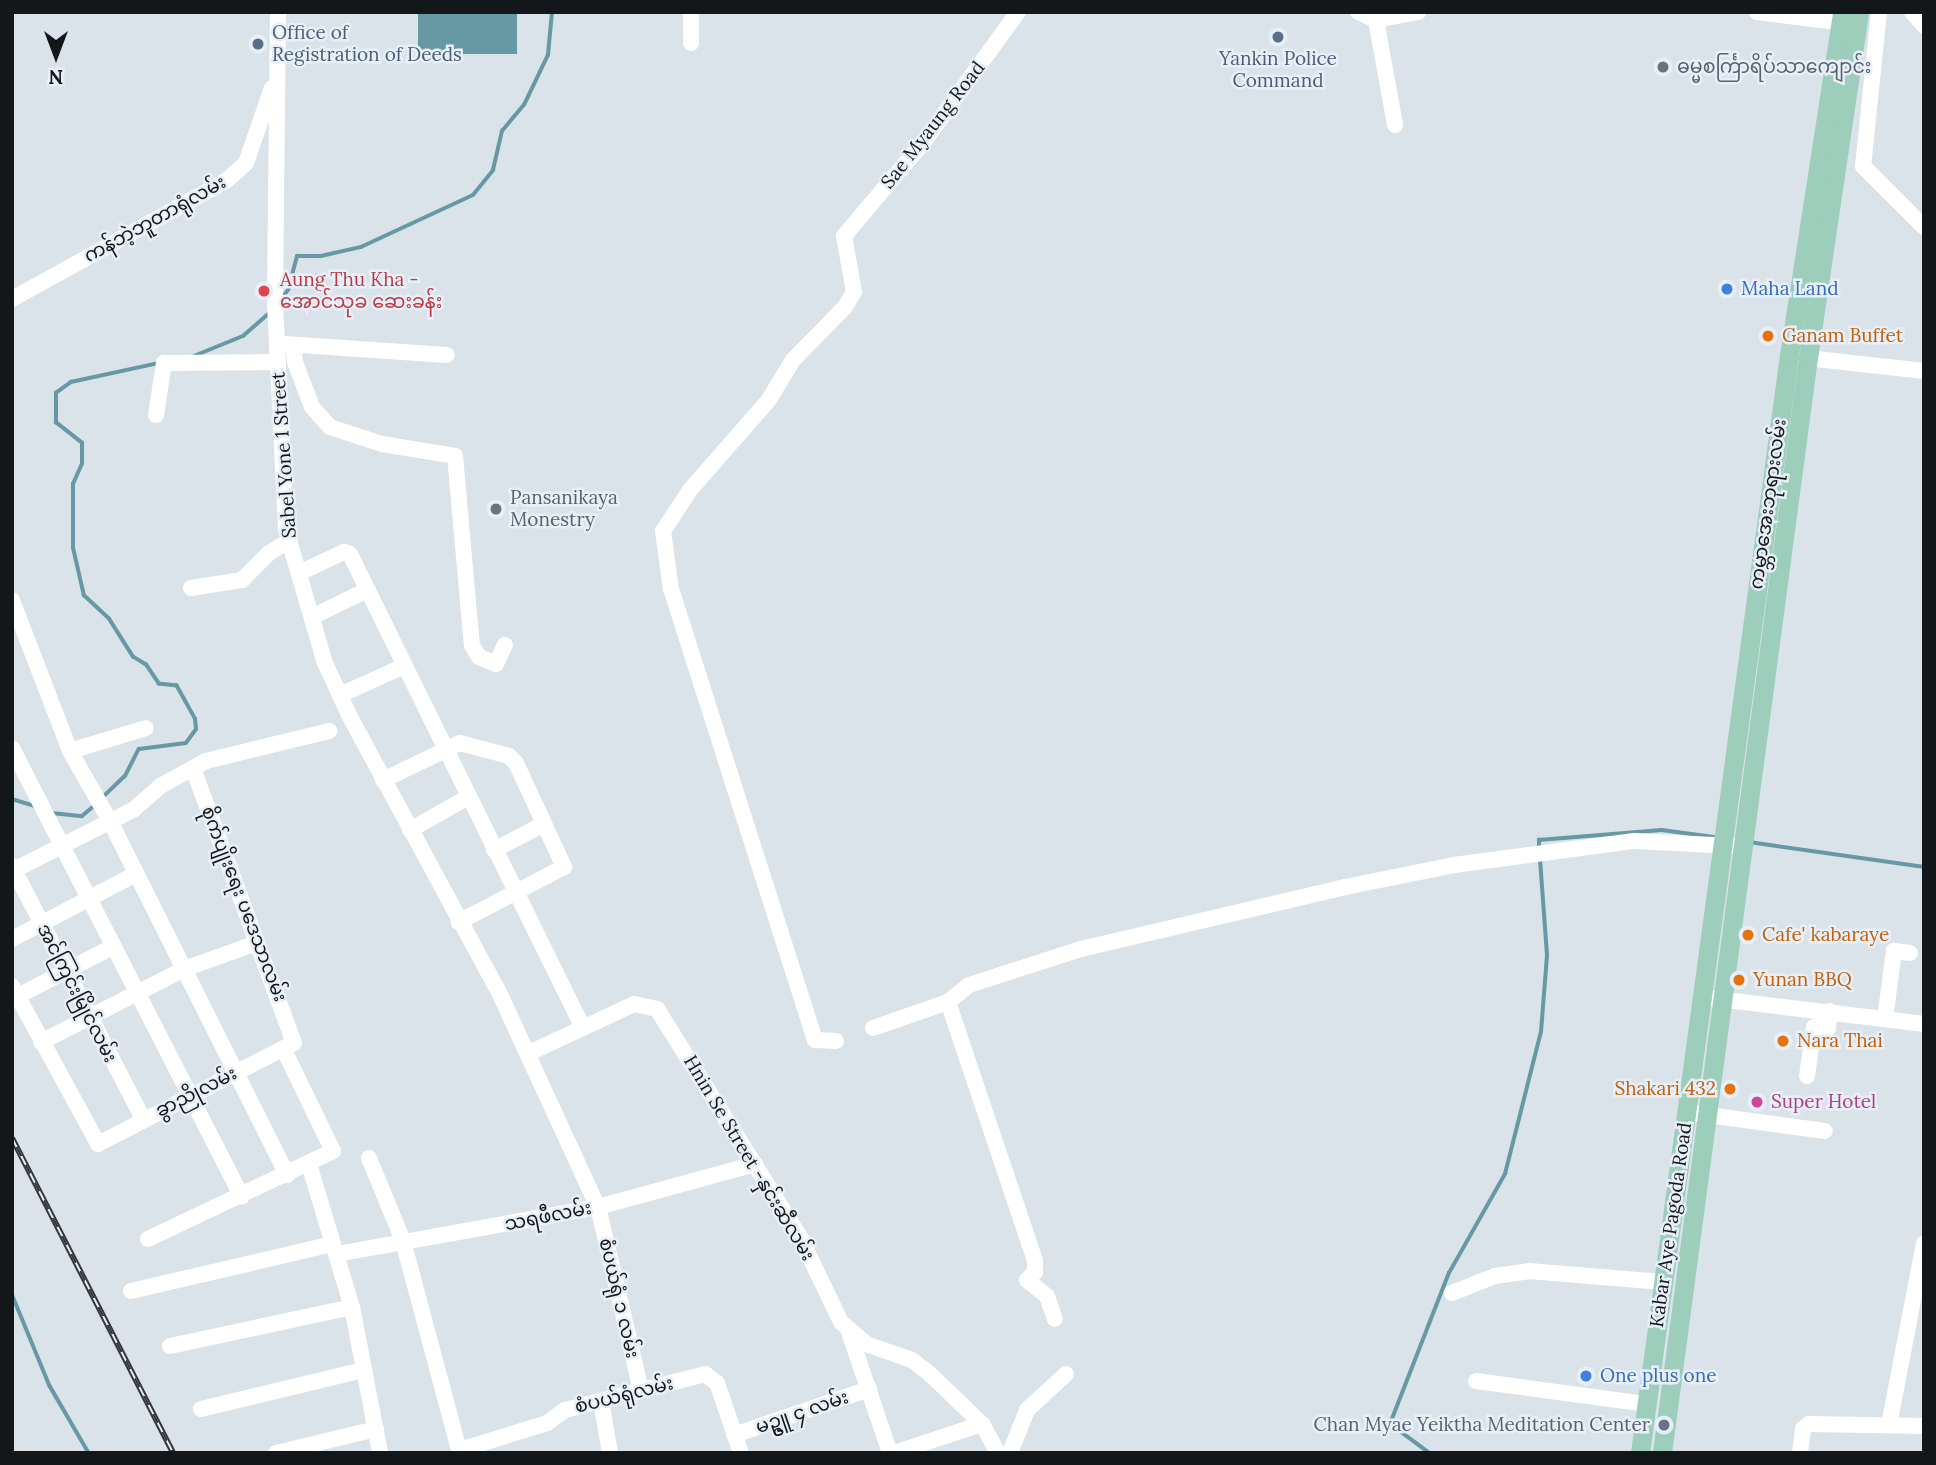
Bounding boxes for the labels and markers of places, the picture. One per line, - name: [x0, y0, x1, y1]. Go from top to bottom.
- place label: Office of Registration of Deeds: [272, 22, 462, 66]
- marker: Yankin Police Command: [1270, 29, 1286, 45]
- marker: Office of Registration of Deeds: [250, 36, 266, 52]
- place label: Yankin Police Command: [1219, 48, 1337, 92]
- place label: ဓမ္မစင်္ကြာရိပ်သာကျောင်း: [1677, 56, 1871, 78]
- marker: ဓမ္မစင်္ကြာရိပ်သာကျောင်း: [1655, 59, 1671, 75]
- place label: Aung Thu Kha - အောင်သုခ ဆေးခန်း: [280, 269, 442, 313]
- place label: Maha Land: [1741, 278, 1839, 300]
- marker: Aung Thu Kha - အောင်သုခ ဆေးခန်း: [254, 281, 274, 301]
- marker: Maha Land: [1719, 281, 1735, 297]
- place label: Ganam Buffet: [1782, 325, 1903, 347]
- marker: Ganam Buffet: [1760, 328, 1776, 344]
- place label: Pansanikaya Monestry: [510, 487, 618, 531]
- marker: Pansanikaya Monestry: [488, 501, 504, 517]
- place label: Cafe' kabaraye: [1762, 924, 1889, 946]
- marker: Cafe' kabaraye: [1740, 927, 1756, 943]
- place label: Yunan BBQ: [1753, 969, 1852, 991]
- marker: Yunan BBQ: [1731, 972, 1747, 988]
- place label: Nara Thai: [1797, 1030, 1883, 1052]
- marker: Nara Thai: [1775, 1033, 1791, 1049]
- place label: Shakari 432: [1614, 1078, 1716, 1100]
- marker: Shakari 432: [1722, 1081, 1738, 1097]
- place label: Super Hotel: [1771, 1091, 1876, 1113]
- marker: Super Hotel: [1749, 1094, 1765, 1110]
- place label: One plus one: [1600, 1365, 1717, 1387]
- marker: One plus one: [1578, 1368, 1594, 1384]
- place label: Chan Myae Yeiktha Meditation Center: [1314, 1414, 1650, 1436]
- marker: Chan Myae Yeiktha Meditation Center: [1656, 1417, 1672, 1433]

